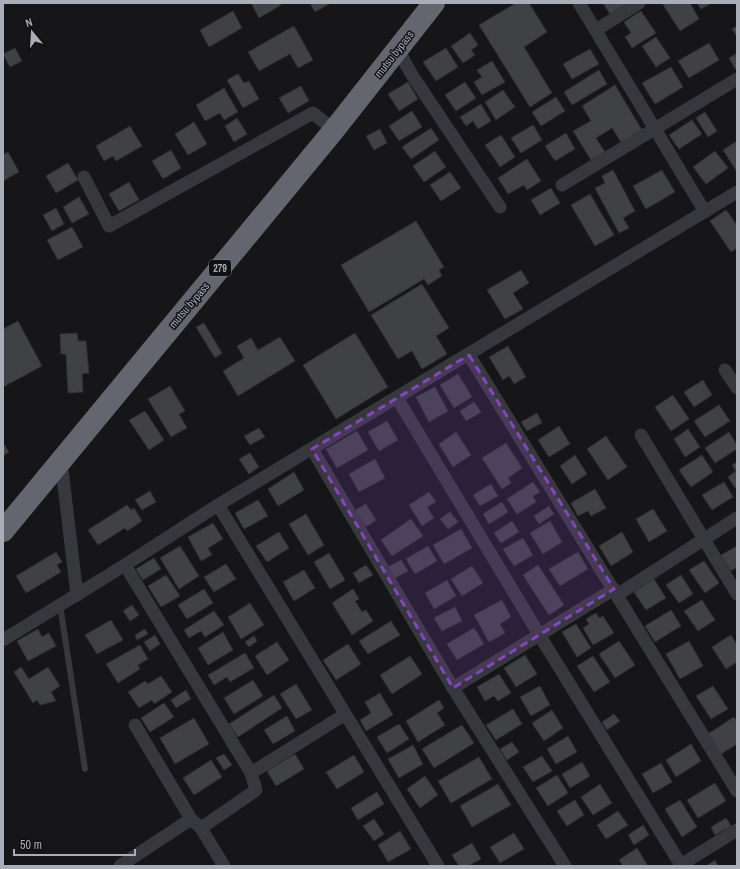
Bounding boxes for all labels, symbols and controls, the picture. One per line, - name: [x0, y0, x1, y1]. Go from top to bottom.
- north arrow: [12, 12, 52, 52]
- text: N: [24, 15, 34, 30]
- street label: mutsu bypass: [371, 27, 417, 80]
- road number: 279: [209, 260, 231, 276]
- street label: mutsu bypass: [166, 279, 213, 331]
- scale bar: [14, 831, 135, 857]
- text: 50 m: [20, 837, 42, 853]

